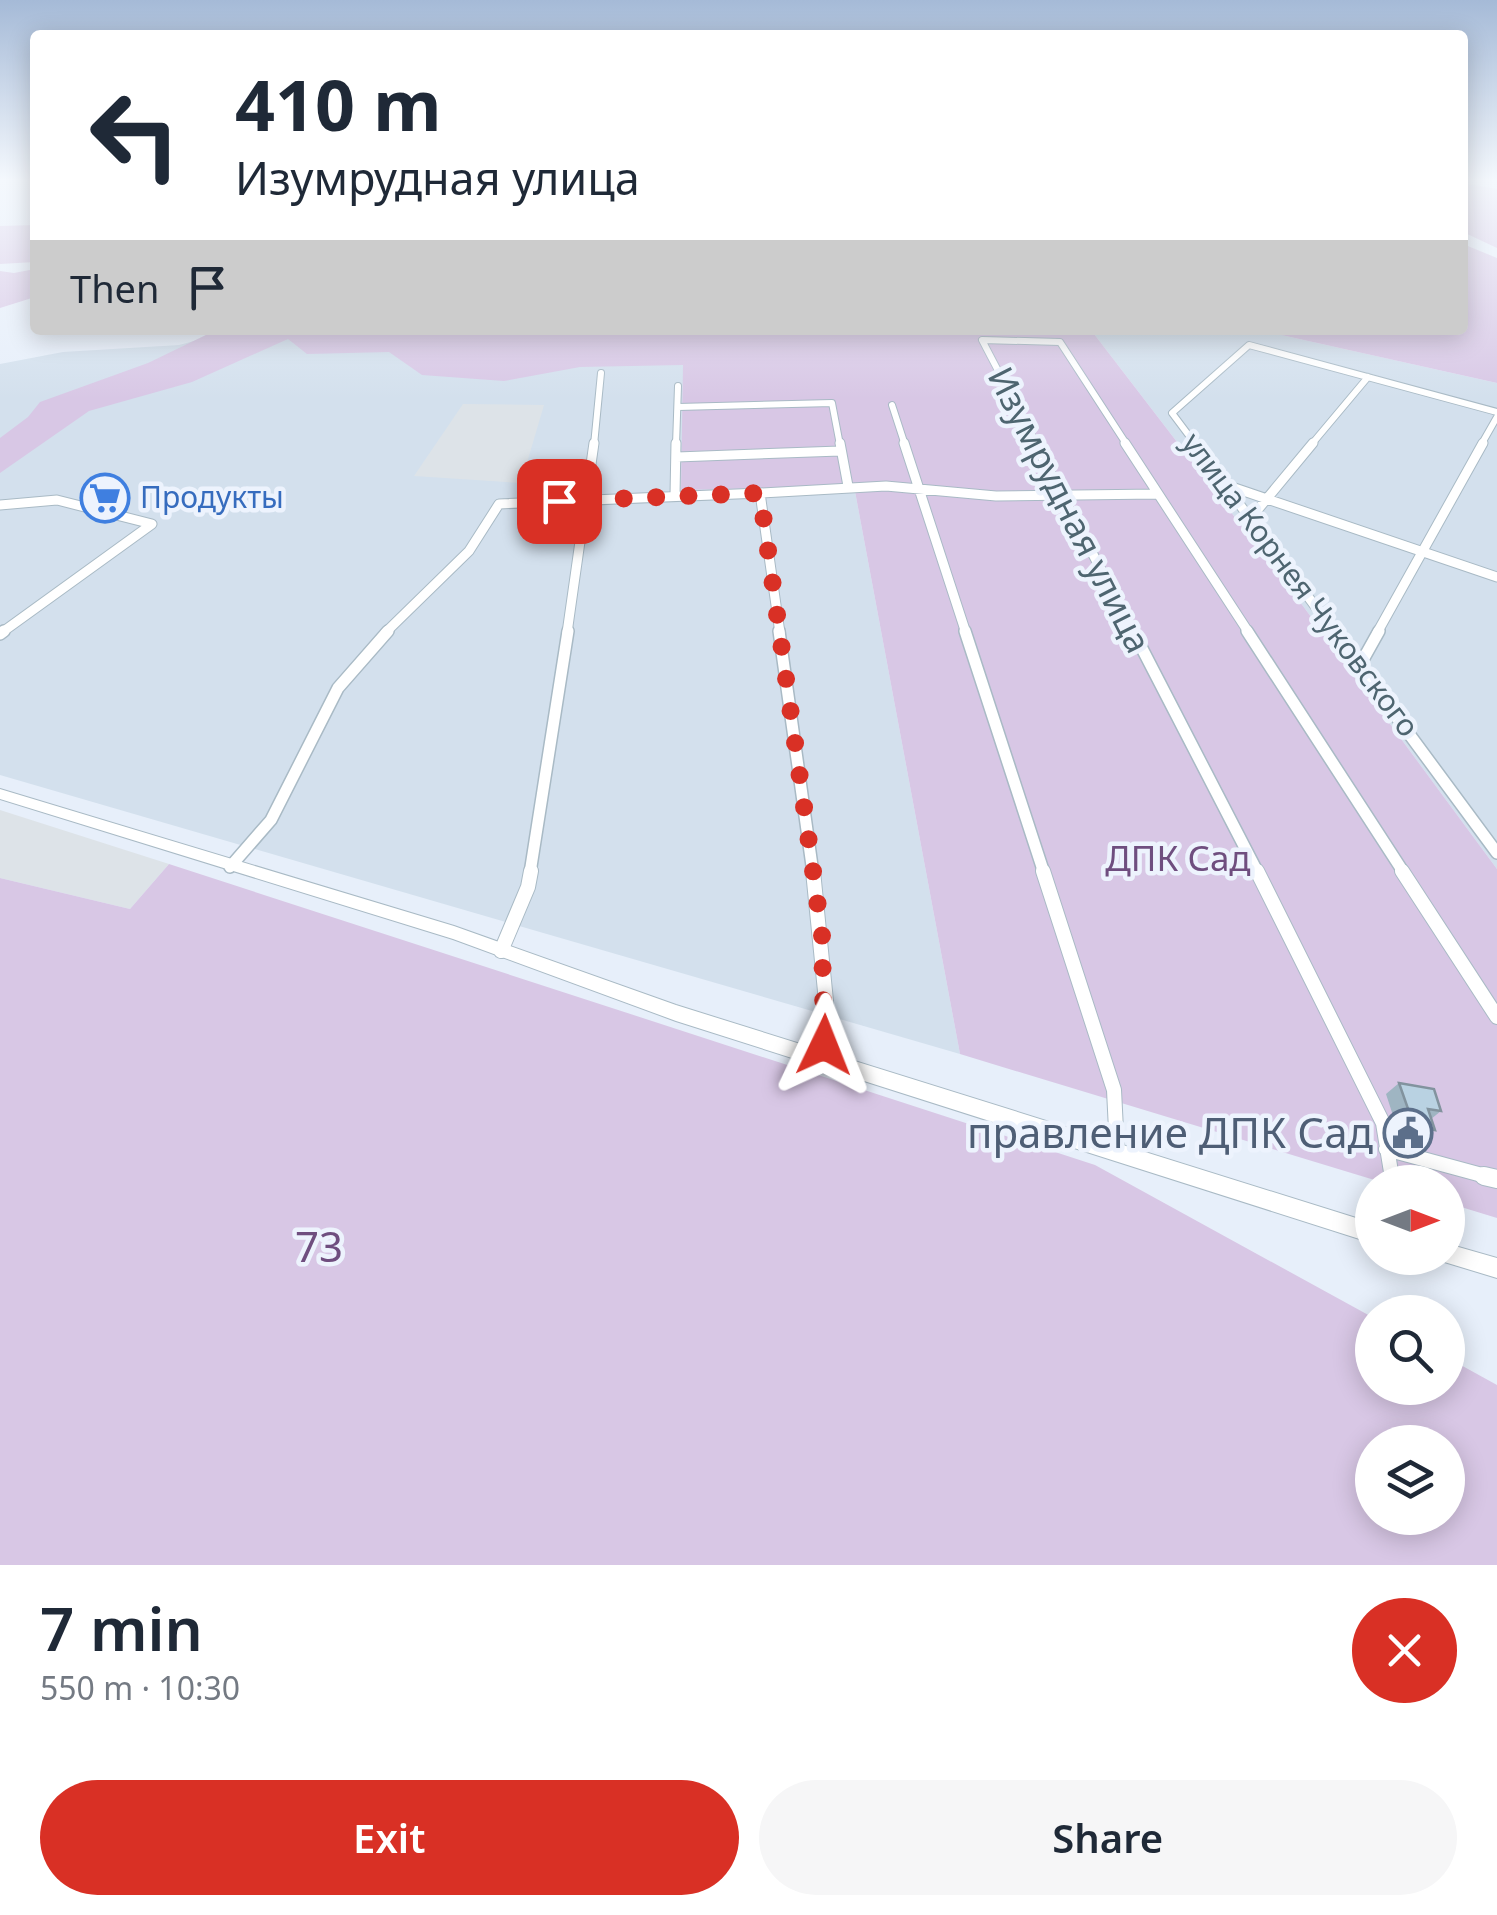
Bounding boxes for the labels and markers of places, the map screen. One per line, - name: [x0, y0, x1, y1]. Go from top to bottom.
- pin: [517, 459, 602, 544]
- supermarket icon: Продукты: [79, 472, 131, 524]
- place label: Продукты: [140, 476, 284, 517]
- place label: правление ДПК Сад: [967, 1103, 1374, 1160]
- public building icon: правление ДПК Сад: [1382, 1107, 1434, 1159]

